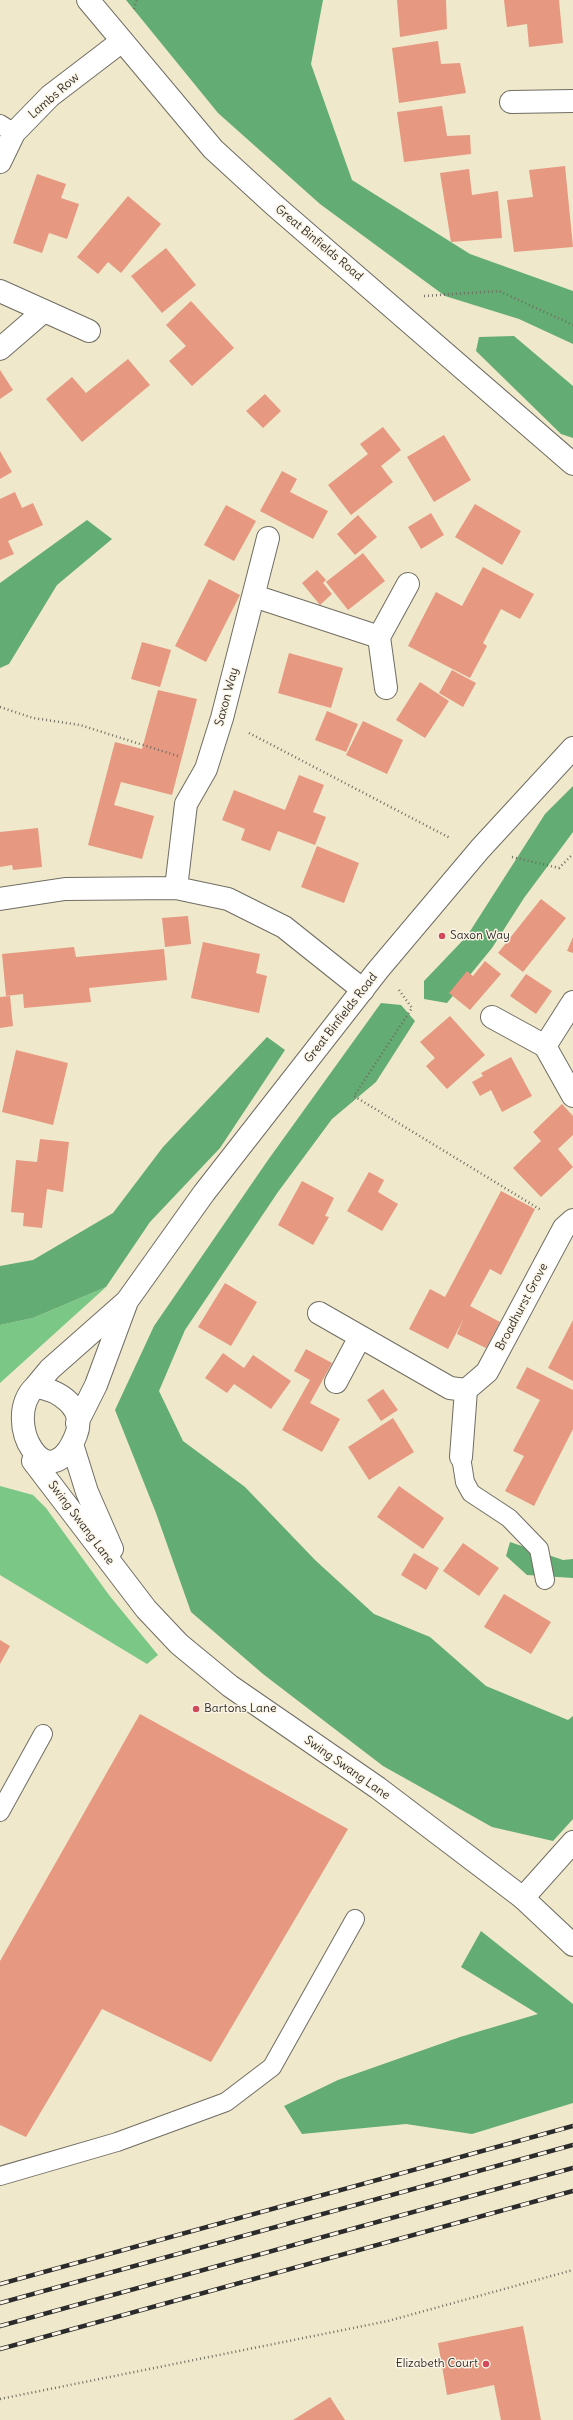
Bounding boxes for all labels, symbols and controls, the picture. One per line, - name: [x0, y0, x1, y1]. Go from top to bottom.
- street label: Lambs Row: [26, 70, 82, 122]
- street label: Great Binfields Road: [272, 202, 366, 284]
- street label: Saxon Way: [212, 666, 242, 728]
- place label: Saxon Way: [450, 929, 510, 943]
- marker: Saxon Way: [437, 931, 447, 941]
- street label: Great Binfields Road: [301, 970, 381, 1066]
- street label: Broadhurst Grove: [493, 1261, 551, 1353]
- street label: Swing Swang Lane: [45, 1478, 117, 1568]
- place label: Bartons Lane: [204, 1702, 276, 1716]
- marker: Bartons Lane: [191, 1704, 201, 1714]
- street label: Swing Swang Lane: [301, 1733, 393, 1803]
- place label: Elizabeth Court: [396, 2357, 478, 2371]
- marker: Elizabeth Court: [481, 2359, 491, 2369]

